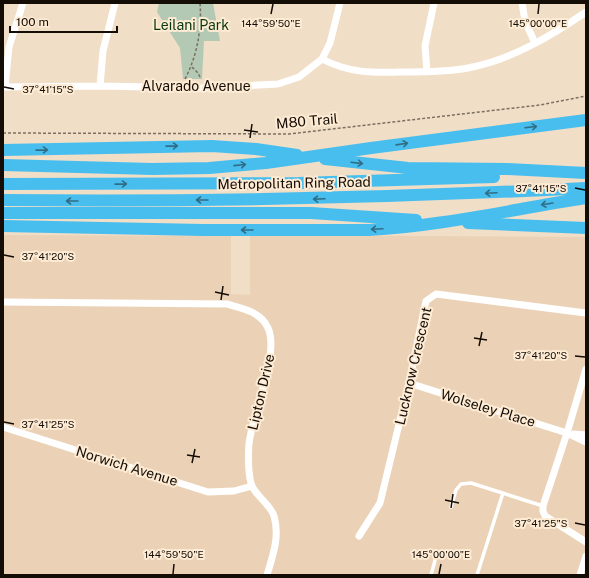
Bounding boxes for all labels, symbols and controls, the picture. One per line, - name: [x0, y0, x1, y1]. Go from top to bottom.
- scale bar: [10, 8, 117, 34]
- text: 100 m: [16, 15, 49, 29]
- park label: Leilani Park: [153, 17, 229, 33]
- text: 144°59'50"E: [241, 17, 301, 29]
- text: 145°00'00"E: [509, 17, 567, 29]
- street label: Alvarado Avenue: [141, 78, 251, 94]
- text: 37°41'15"S: [22, 83, 74, 95]
- street label: M80 Trail: [275, 110, 339, 132]
- one-way arrow: [524, 124, 537, 131]
- one-way arrow: [395, 140, 408, 148]
- one-way arrow: [165, 143, 178, 150]
- one-way arrow: [35, 146, 48, 154]
- one-way arrow: [350, 159, 363, 167]
- one-way arrow: [233, 161, 246, 169]
- street label: Metropolitan Ring Road: [217, 174, 371, 192]
- one-way arrow: [114, 180, 127, 188]
- text: 37°41'15"S: [515, 182, 567, 194]
- one-way arrow: [485, 189, 498, 197]
- one-way arrow: [313, 195, 326, 203]
- one-way arrow: [196, 196, 209, 204]
- one-way arrow: [66, 197, 79, 205]
- one-way arrow: [541, 200, 554, 208]
- one-way arrow: [371, 225, 384, 233]
- one-way arrow: [241, 226, 254, 234]
- text: 37°41'20"S: [22, 250, 75, 262]
- street label: Lucknow Crescent: [392, 306, 434, 426]
- text: 37°41'20"S: [515, 349, 568, 361]
- street label: Lipton Drive: [244, 352, 278, 432]
- street label: Wolseley Place: [439, 386, 538, 430]
- text: 37°41'25"S: [22, 418, 75, 430]
- street label: Norwich Avenue: [74, 443, 180, 489]
- text: 37°41'25"S: [515, 517, 568, 529]
- text: 144°59'50"E: [144, 548, 204, 560]
- text: 145°00'00"E: [412, 548, 470, 560]

